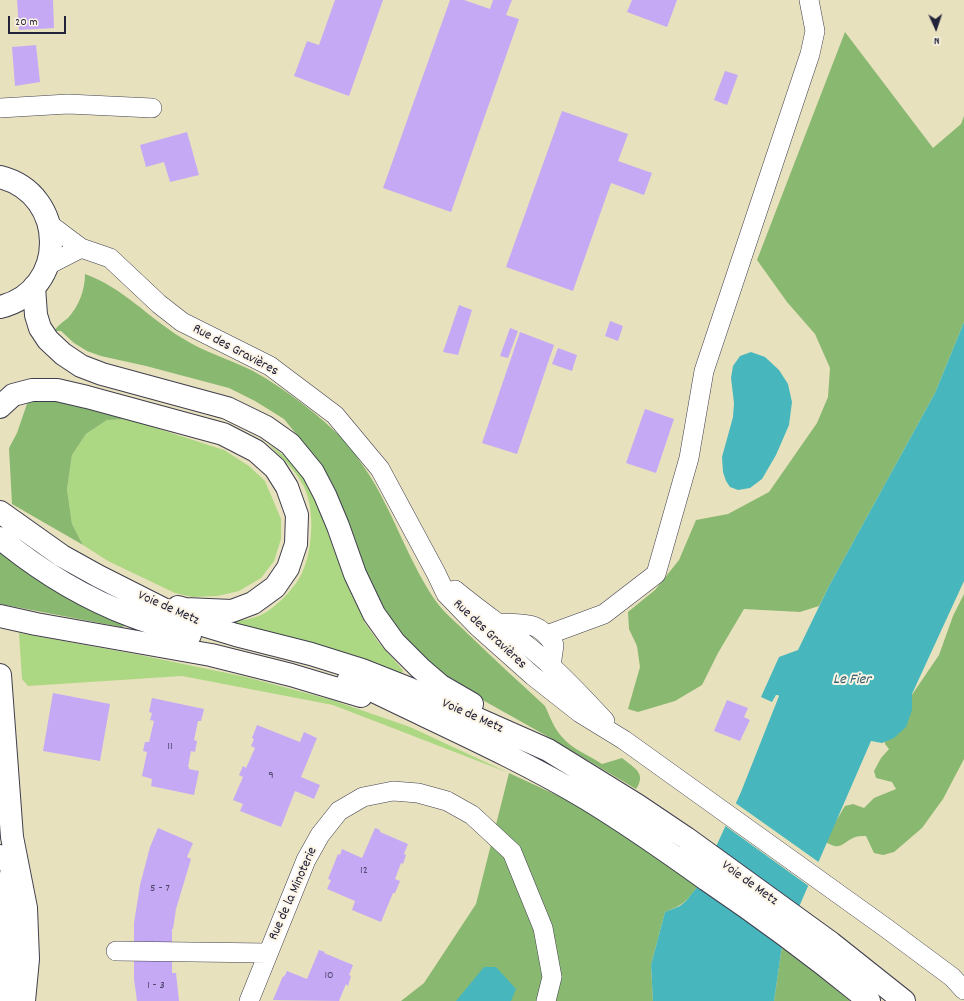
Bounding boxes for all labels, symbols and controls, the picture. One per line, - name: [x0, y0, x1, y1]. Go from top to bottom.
- scale bar: [10, 8, 68, 34]
- north arrow: [916, 8, 956, 48]
- text: 20 m: [15, 14, 38, 31]
- text: N: [933, 32, 940, 48]
- street label: Rue des Gravières: [189, 321, 281, 381]
- street label: Voie de Metz: [135, 588, 201, 630]
- street label: Rue des Gravières: [449, 597, 529, 673]
- water label: Le Fier: [833, 672, 871, 690]
- street label: Voie de Metz: [439, 696, 505, 738]
- house number: 11: [167, 740, 173, 754]
- house number: 9: [268, 769, 274, 783]
- street label: Rue de la Minoterie: [266, 845, 322, 943]
- street label: Voie de Metz: [717, 858, 781, 910]
- house number: 12: [360, 864, 368, 878]
- house number: 5 - 7: [150, 882, 170, 896]
- house number: 10: [324, 969, 334, 983]
- house number: 1 - 3: [147, 979, 165, 993]

